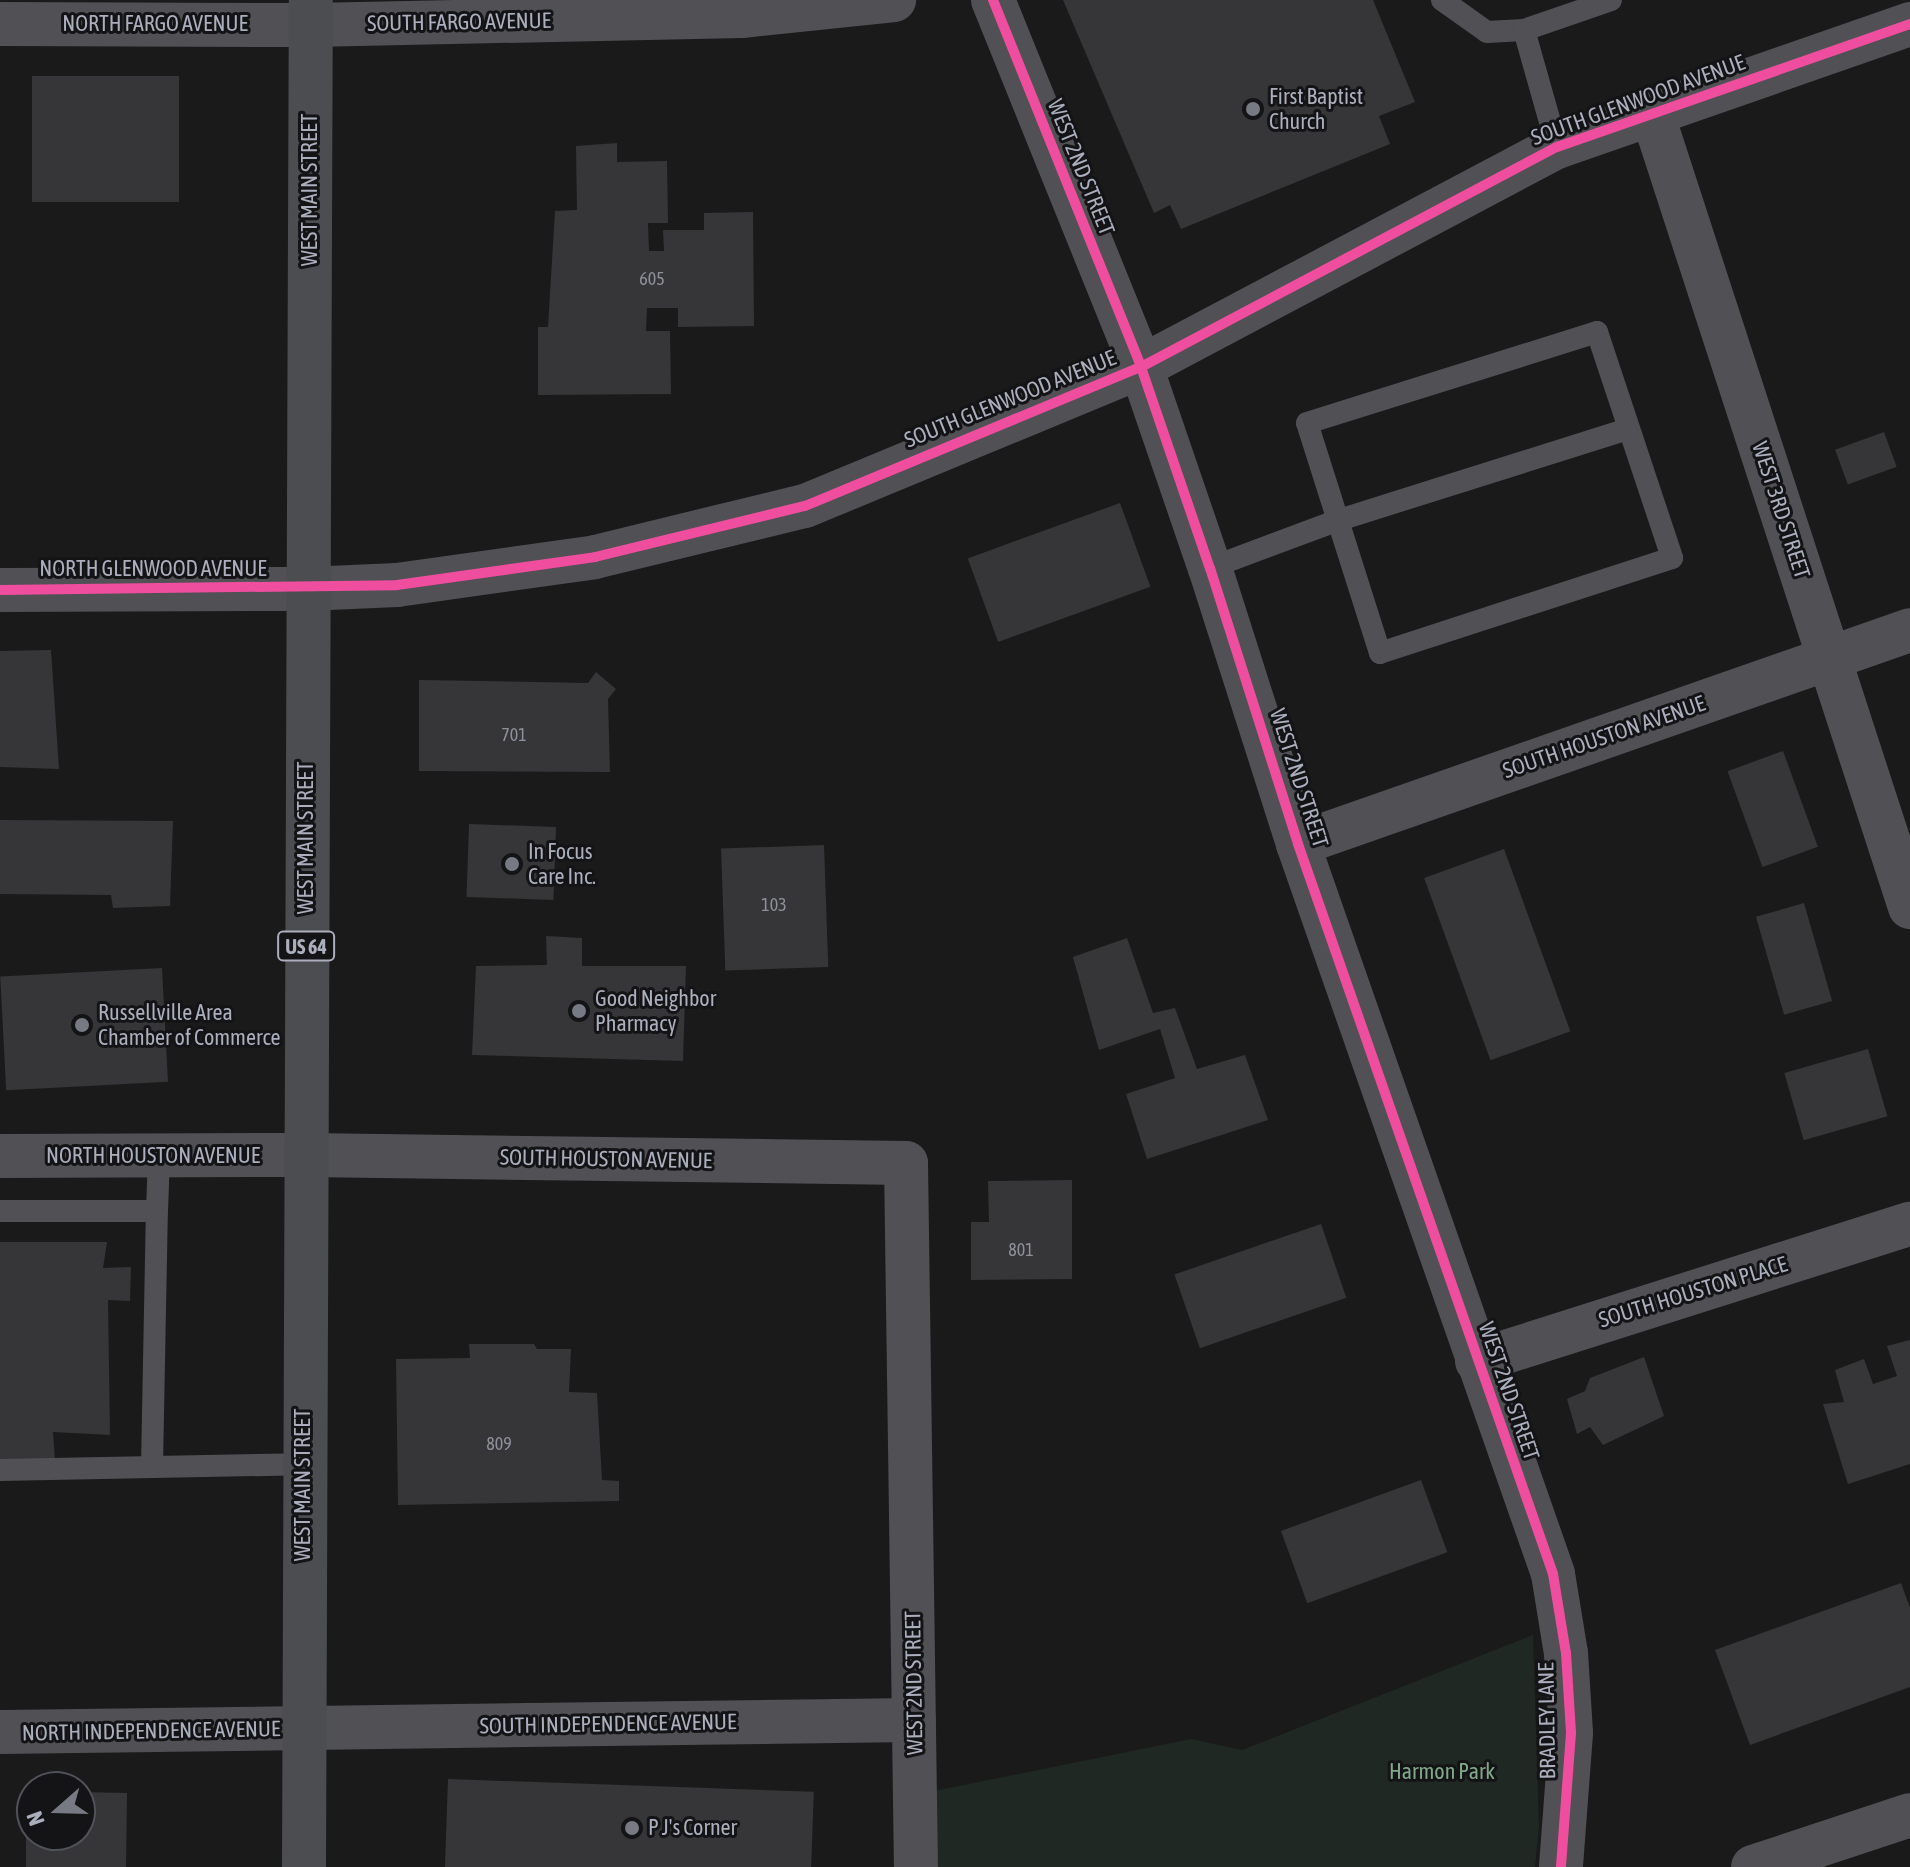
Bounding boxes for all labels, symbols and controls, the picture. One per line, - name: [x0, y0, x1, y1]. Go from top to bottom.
- street label: SOUTH FARGO AVENUE: [367, 7, 551, 37]
- street label: NORTH FARGO AVENUE: [62, 11, 248, 37]
- street label: SOUTH GLENWOOD AVENUE: [1527, 49, 1749, 151]
- place label: First Baptist Church: [1269, 83, 1363, 134]
- street label: WEST 2ND STREET: [1042, 95, 1120, 239]
- marker: First Baptist Church: [1244, 100, 1262, 118]
- street label: WEST MAIN STREET: [297, 114, 323, 266]
- house number: 605: [639, 268, 665, 290]
- street label: SOUTH GLENWOOD AVENUE: [900, 344, 1120, 454]
- street label: WEST 3RD STREET: [1746, 438, 1816, 582]
- street label: NORTH GLENWOOD AVENUE: [39, 556, 267, 582]
- street label: SOUTH HOUSTON AVENUE: [1499, 690, 1709, 784]
- street label: WEST 2ND STREET: [1264, 705, 1334, 851]
- house number: 701: [501, 724, 527, 746]
- street label: WEST MAIN STREET: [293, 762, 319, 914]
- place label: In Focus Care Inc.: [528, 838, 596, 890]
- marker: In Focus Care Inc.: [503, 855, 521, 873]
- house number: 103: [761, 894, 787, 916]
- road number: US 64: [276, 930, 336, 962]
- place label: Good Neighbor Pharmacy: [595, 985, 716, 1036]
- place label: Russellville Area Chamber of Commerce: [98, 999, 281, 1050]
- marker: Good Neighbor Pharmacy: [570, 1002, 588, 1020]
- marker: Russellville Area Chamber of Commerce: [73, 1016, 91, 1034]
- street label: NORTH HOUSTON AVENUE: [46, 1143, 260, 1169]
- street label: SOUTH HOUSTON AVENUE: [500, 1144, 712, 1174]
- house number: 801: [1008, 1239, 1034, 1261]
- street label: SOUTH HOUSTON PLACE: [1596, 1251, 1790, 1333]
- street label: WEST 2ND STREET: [1473, 1319, 1545, 1463]
- street label: WEST MAIN STREET: [290, 1409, 316, 1561]
- house number: 809: [486, 1433, 512, 1455]
- street label: WEST 2ND STREET: [900, 1611, 928, 1755]
- street label: BRADLEY LANE: [1533, 1662, 1561, 1780]
- street label: SOUTH INDEPENDENCE AVENUE: [479, 1709, 737, 1739]
- street label: NORTH INDEPENDENCE AVENUE: [22, 1716, 280, 1746]
- park label: Harmon Park: [1389, 1759, 1495, 1785]
- north arrow: [16, 1771, 96, 1851]
- text: N: [21, 1808, 50, 1829]
- place label: P J's Corner: [648, 1815, 737, 1841]
- marker: P J's Corner: [623, 1819, 641, 1837]

